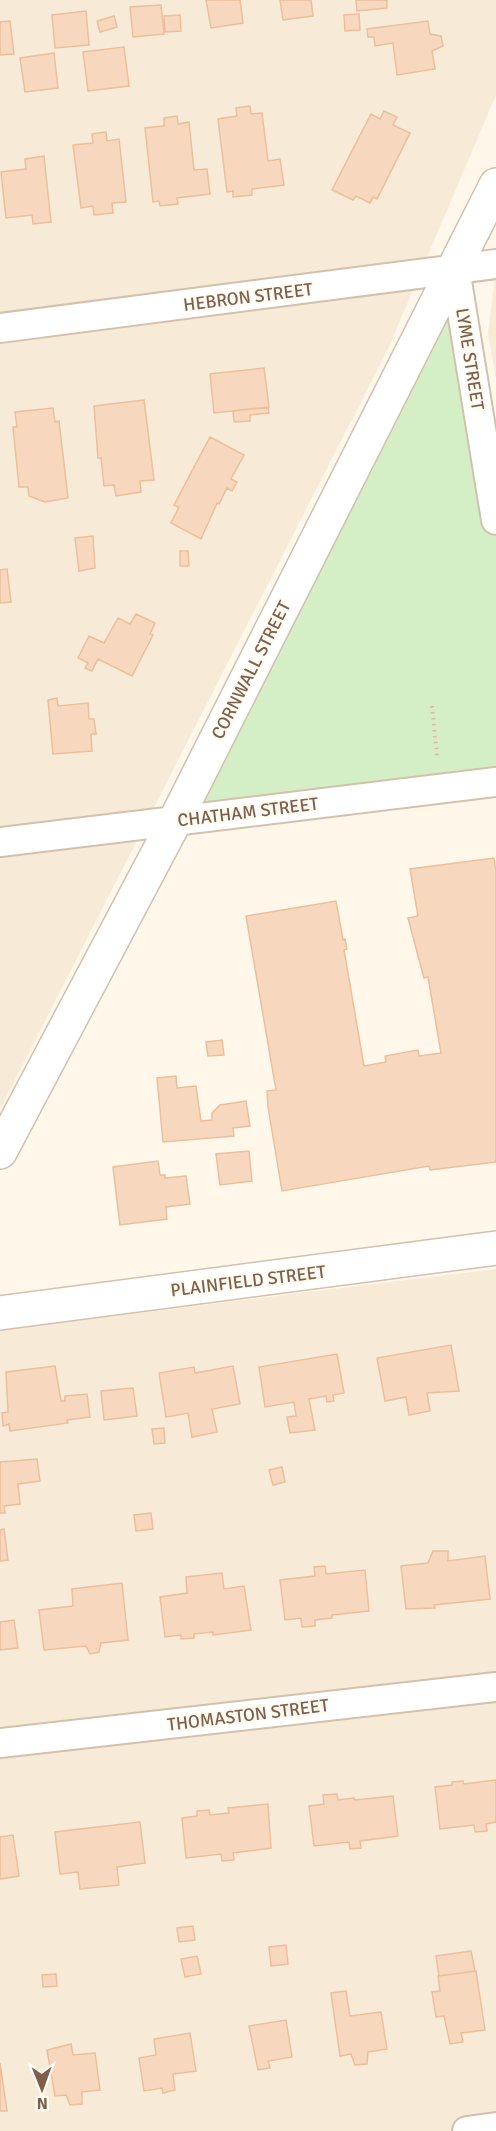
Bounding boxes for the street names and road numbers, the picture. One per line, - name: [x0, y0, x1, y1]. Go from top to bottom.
- street label: HEBRON STREET: [182, 278, 314, 316]
- street label: LYME STREET: [451, 306, 489, 412]
- street label: CORNWALL STREET: [207, 597, 295, 743]
- street label: CHATHAM STREET: [176, 792, 320, 832]
- street label: PLAINFIELD STREET: [169, 1261, 327, 1301]
- street label: THOMASTON STREET: [166, 1694, 330, 1736]

